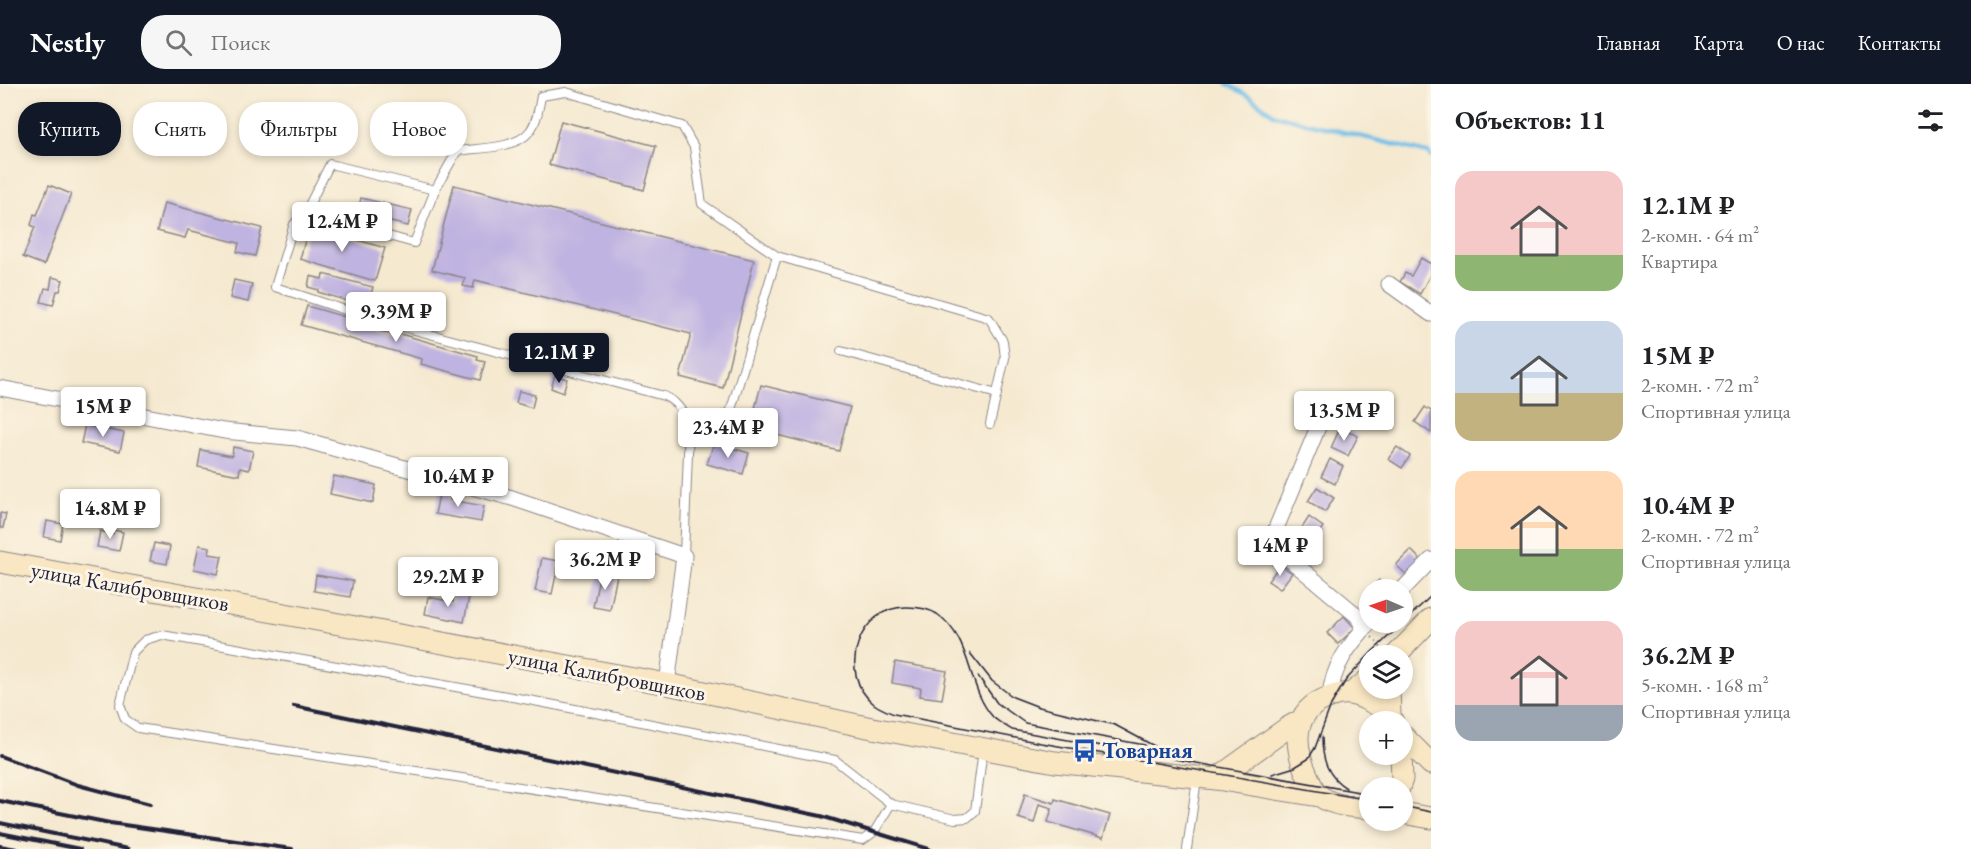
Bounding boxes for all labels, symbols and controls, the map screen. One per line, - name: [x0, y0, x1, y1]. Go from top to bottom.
- search box: [141, 15, 561, 69]
- text: Nestly: [30, 24, 105, 60]
- icon: search: [162, 26, 195, 59]
- text: Поиск: [210, 28, 270, 57]
- text: Главная: [1596, 29, 1660, 56]
- text: Карта: [1693, 29, 1744, 56]
- text: О нас: [1777, 29, 1825, 56]
- text: Контакты: [1858, 29, 1941, 56]
- chip: Купить: [18, 102, 121, 156]
- chip: Снять: [133, 102, 227, 156]
- chip: Фильтры: [239, 102, 358, 156]
- chip: Новое: [370, 102, 467, 156]
- text: Объектов: 11: [1455, 103, 1606, 137]
- icon: filters: [1914, 104, 1947, 137]
- text: 12.1M ₽: [1641, 188, 1735, 222]
- icon: home: [1503, 195, 1575, 267]
- pin: 12.4M ₽: [287, 202, 397, 253]
- text: 12.4M ₽: [306, 208, 378, 234]
- text: 2-комн. · 64 m²: [1641, 222, 1759, 248]
- text: Квартира: [1641, 248, 1718, 274]
- pin: 9.39M ₽: [341, 292, 451, 343]
- text: 9.39M ₽: [360, 298, 432, 324]
- pin: 12.1M ₽: [504, 333, 614, 384]
- text: 15M ₽: [1641, 338, 1715, 372]
- text: 12.1M ₽: [523, 339, 595, 365]
- icon: home: [1503, 345, 1575, 417]
- text: 2-комн. · 72 m²: [1641, 372, 1759, 398]
- pin: 15M ₽: [61, 387, 145, 438]
- pin: 13.5M ₽: [1289, 391, 1399, 442]
- text: 15M ₽: [75, 393, 131, 419]
- text: 13.5M ₽: [1308, 397, 1380, 423]
- text: Спортивная улица: [1641, 398, 1791, 424]
- pin: 23.4M ₽: [673, 408, 783, 459]
- text: 23.4M ₽: [692, 414, 764, 440]
- pin: 10.4M ₽: [403, 457, 513, 508]
- text: 10.4M ₽: [422, 463, 494, 489]
- text: 10.4M ₽: [1641, 488, 1735, 522]
- pin: 14.8M ₽: [55, 489, 165, 540]
- text: 14.8M ₽: [74, 495, 146, 521]
- icon: home: [1503, 495, 1575, 567]
- text: 2-комн. · 72 m²: [1641, 522, 1759, 548]
- pin: 14M ₽: [1238, 526, 1322, 577]
- text: 14M ₽: [1252, 532, 1308, 558]
- pin: 36.2M ₽: [550, 540, 660, 591]
- text: 36.2M ₽: [569, 546, 641, 572]
- text: Спортивная улица: [1641, 548, 1791, 574]
- street label: улица Калибровщиков: [29, 555, 231, 618]
- pin: 29.2M ₽: [393, 557, 503, 608]
- text: 29.2M ₽: [412, 563, 484, 589]
- north arrow: [1359, 579, 1413, 633]
- map controls: [1359, 579, 1413, 831]
- text: 36.2M ₽: [1641, 638, 1735, 672]
- street label: улица Калибровщиков: [506, 641, 708, 708]
- button: layers: [1359, 645, 1413, 699]
- icon: home: [1503, 645, 1575, 717]
- text: 5-комн. · 168 m²: [1641, 672, 1769, 698]
- text: Спортивная улица: [1641, 698, 1791, 724]
- button: +: [1359, 711, 1413, 765]
- place label: Товарная: [1102, 736, 1193, 765]
- bus stop icon: Товарная: [1071, 737, 1097, 763]
- button: −: [1359, 777, 1413, 831]

